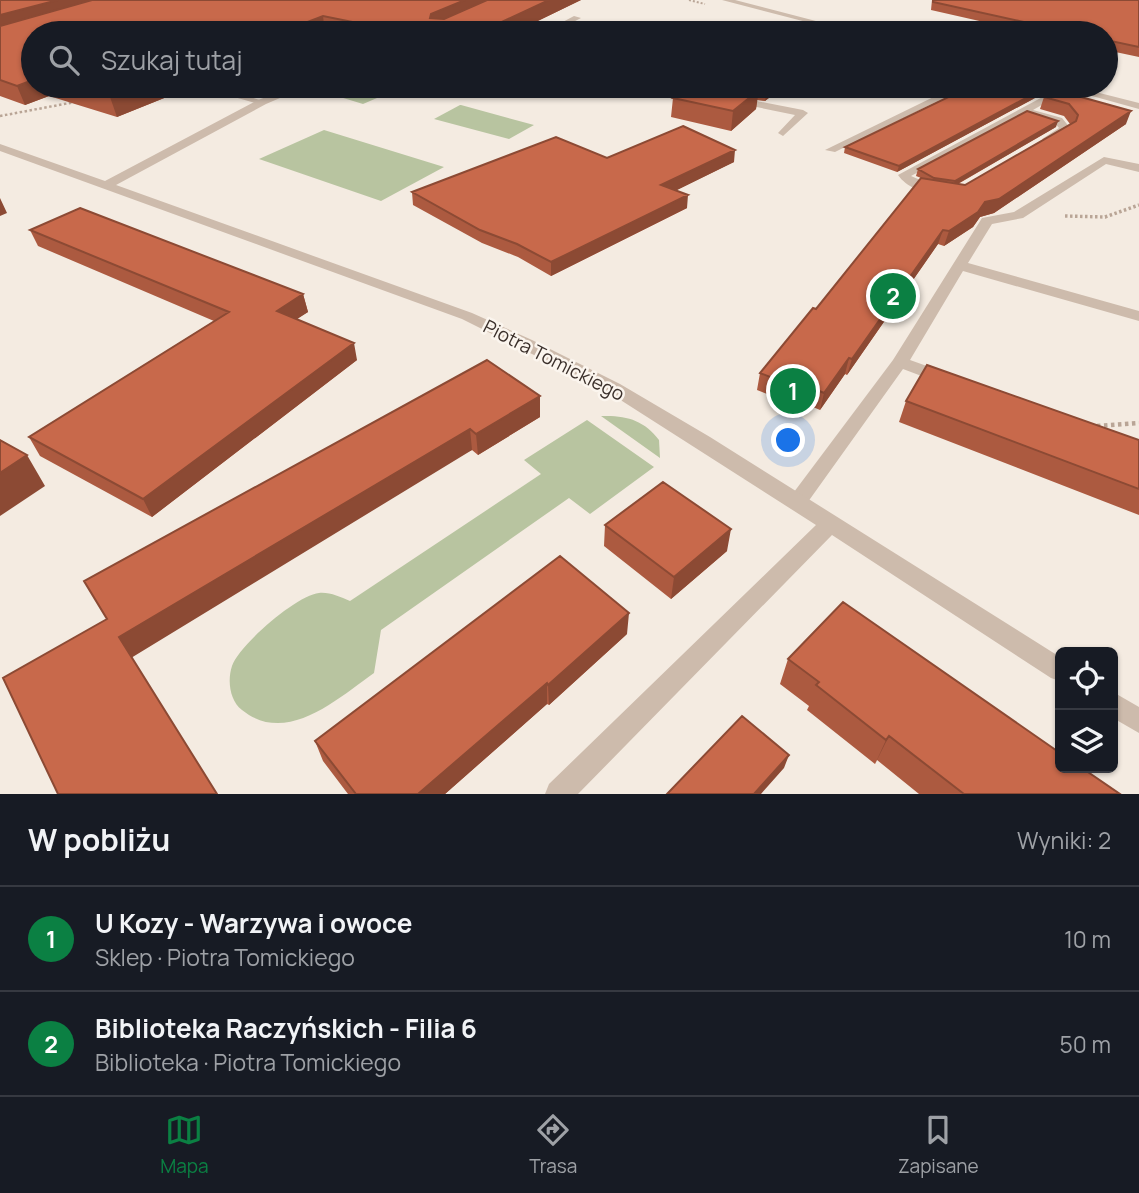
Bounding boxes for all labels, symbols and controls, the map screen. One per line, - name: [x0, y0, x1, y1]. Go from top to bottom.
- search box: [21, 21, 1118, 98]
- icon: search: [45, 41, 83, 79]
- text: Szukaj tutaj: [101, 42, 243, 78]
- pin: 2: [870, 270, 916, 322]
- street label: Piotra Tomickiego: [479, 313, 629, 407]
- pin: 1: [770, 365, 816, 417]
- your location: [771, 423, 805, 457]
- map controls: [1055, 647, 1118, 773]
- button: locate: [1055, 647, 1118, 710]
- button: layers: [1055, 710, 1118, 773]
- text: W pobliżu: [28, 819, 170, 860]
- text: Wyniki: 2: [1017, 824, 1111, 856]
- text: U Kozy - Warzywa i owoce: [95, 905, 412, 941]
- text: 1: [46, 923, 56, 955]
- text: 10 m: [1064, 923, 1111, 955]
- text: Sklep · Piotra Tomickiego: [95, 941, 355, 973]
- text: Biblioteka Raczyńskich - Filia 6: [95, 1010, 477, 1046]
- text: 2: [44, 1028, 58, 1060]
- text: 50 m: [1060, 1028, 1111, 1060]
- text: Biblioteka · Piotra Tomickiego: [95, 1046, 401, 1078]
- tab: Mapa: [160, 1111, 209, 1179]
- tab: Trasa: [529, 1111, 577, 1179]
- tab: Zapisane: [898, 1111, 979, 1179]

